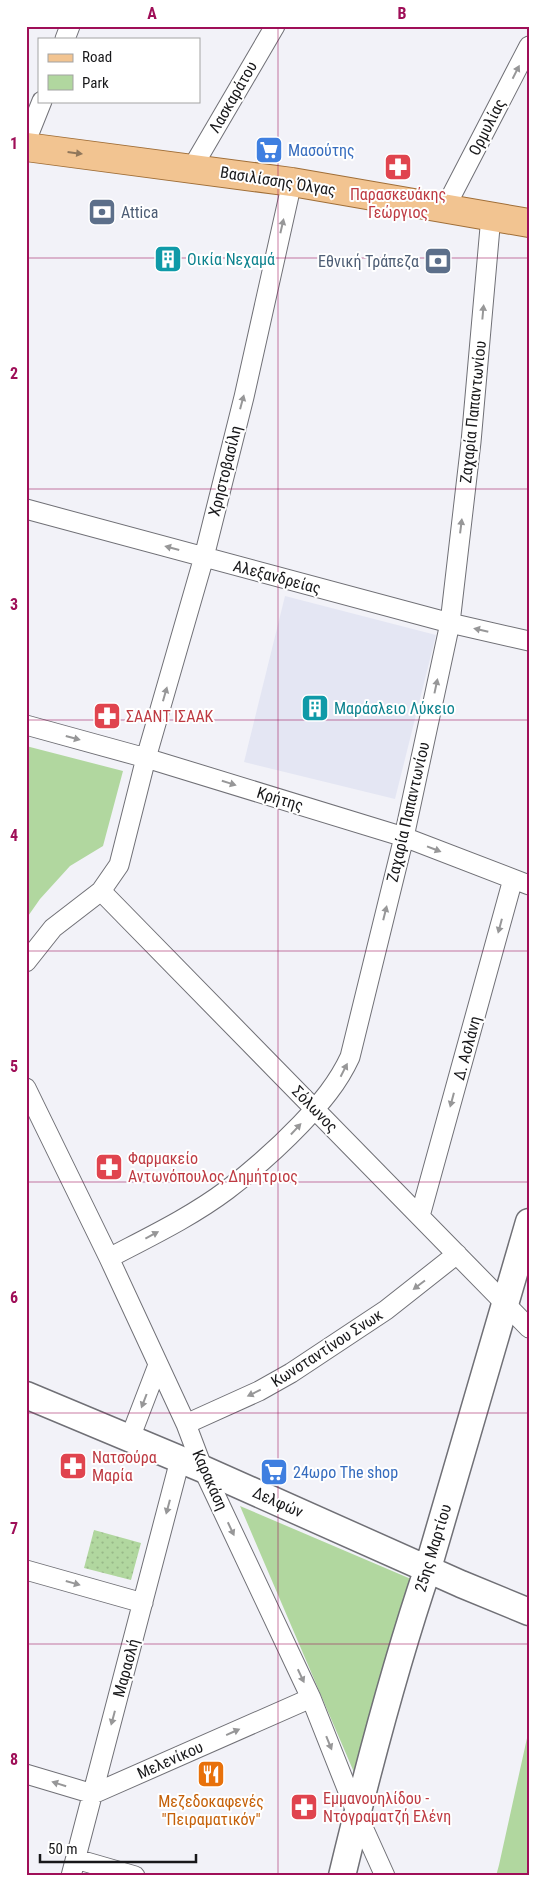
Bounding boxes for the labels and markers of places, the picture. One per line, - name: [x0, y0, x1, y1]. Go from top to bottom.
- supermarket icon: Μασούτης: [254, 135, 284, 165]
- place label: Μασούτης: [288, 141, 355, 160]
- pharmacy icon: Παρασκευάκης Γεώργιος: [383, 152, 413, 182]
- place label: Παρασκευάκης Γεώργιος: [350, 185, 446, 222]
- bank icon: Attica: [87, 197, 117, 227]
- place label: Attica: [121, 203, 158, 222]
- building icon: Οικία Νεχαμά: [153, 244, 183, 274]
- bank icon: Εθνική Τράπεζα: [423, 246, 453, 276]
- place label: Οικία Νεχαμά: [187, 250, 275, 269]
- place label: Εθνική Τράπεζα: [318, 252, 419, 271]
- building icon: Μαράσλειο Λύκειο: [300, 693, 330, 723]
- place label: Μαράσλειο Λύκειο: [334, 699, 455, 718]
- pharmacy icon: ΣΑΑΝΤ ΙΣΑΑΚ: [92, 701, 122, 731]
- place label: ΣΑΑΝΤ ΙΣΑΑΚ: [126, 707, 214, 726]
- place label: Φαρμακείο Αντωνόπουλος Δημήτριος: [128, 1149, 298, 1186]
- pharmacy icon: Φαρμακείο Αντωνόπουλος Δημήτριος: [94, 1152, 124, 1182]
- place label: Νατσούρα Μαρία: [92, 1448, 157, 1485]
- pharmacy icon: Νατσούρα Μαρία: [58, 1451, 88, 1481]
- supermarket icon: 24ωρο The shop: [259, 1457, 289, 1487]
- place label: 24ωρο The shop: [293, 1463, 398, 1482]
- restaurant icon: Μεζεδοκαφενές "Πειραματικόν": [196, 1759, 226, 1789]
- place label: Εμμανουηλίδου - Ντογραματζή Ελένη: [323, 1789, 451, 1826]
- place label: Μεζεδοκαφενές "Πειραματικόν": [158, 1792, 264, 1829]
- pharmacy icon: Εμμανουηλίδου - Ντογραματζή Ελένη: [289, 1792, 319, 1822]

